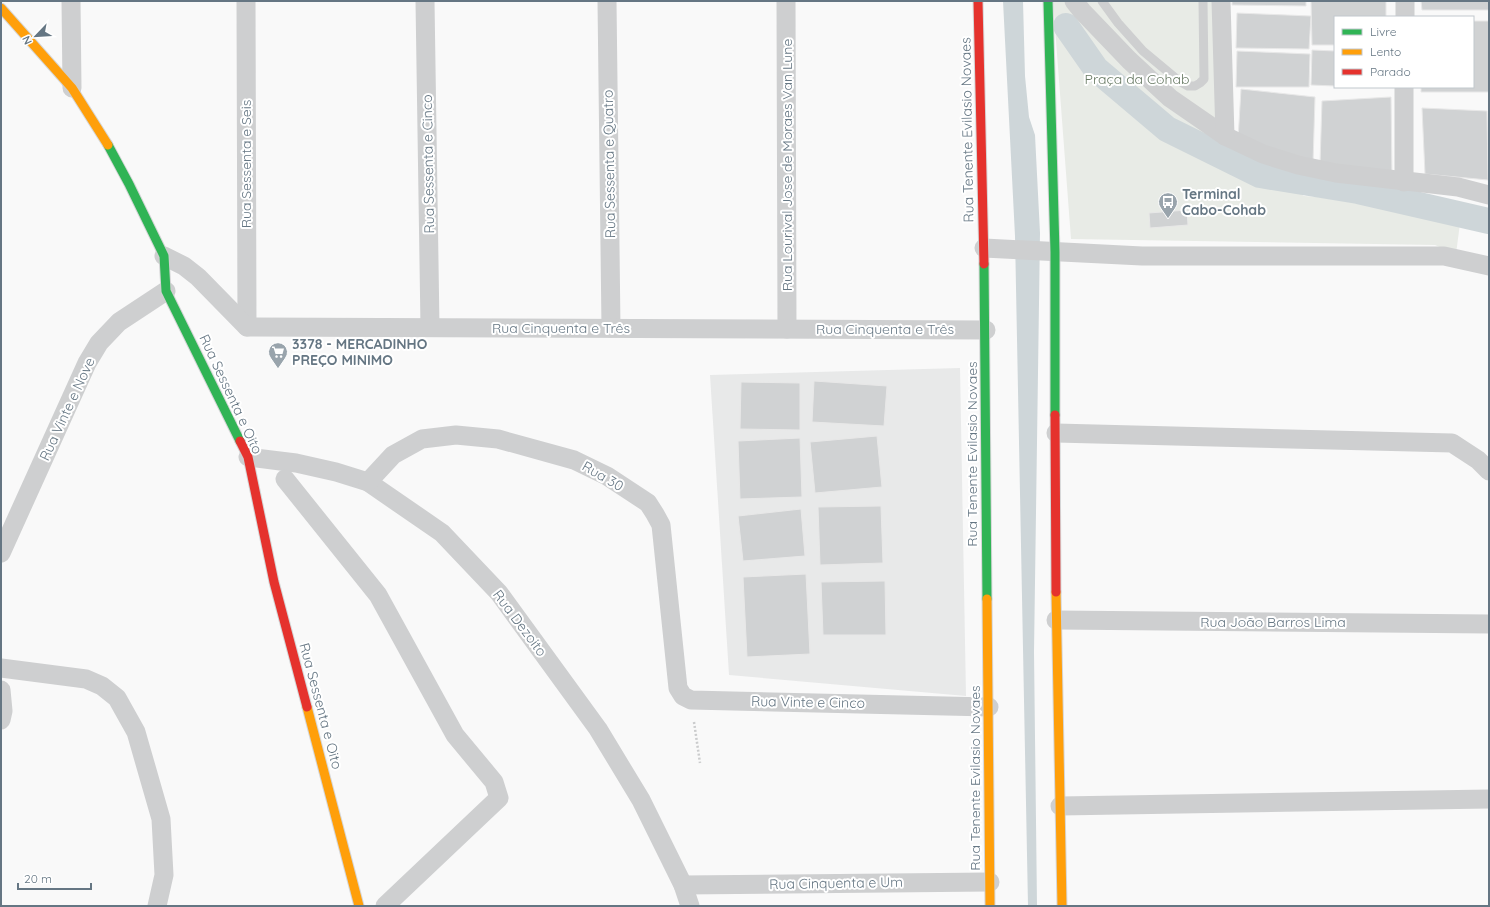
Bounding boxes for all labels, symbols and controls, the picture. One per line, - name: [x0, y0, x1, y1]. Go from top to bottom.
- north arrow: [16, 16, 56, 56]
- legend: [1334, 16, 1474, 88]
- text: Livre: [1370, 24, 1397, 39]
- text: N: [19, 34, 35, 47]
- street label: Rua Tenente Evilasio Novaes: [956, 37, 978, 223]
- street label: Rua Lourival Jose de Moraes Van Lune: [778, 39, 796, 291]
- text: Lento: [1370, 44, 1401, 59]
- text: Parado: [1370, 64, 1411, 79]
- park label: Praça da Cohab: [1085, 70, 1189, 88]
- street label: Rua Sessenta e Quatro: [599, 89, 619, 239]
- street label: Rua Sessenta e Cinco: [418, 94, 438, 234]
- street label: Rua Sessenta e Seis: [237, 100, 255, 228]
- place label: Terminal Cabo-Cohab: [1182, 185, 1266, 219]
- bus stop icon: Terminal Cabo-Cohab: [1157, 191, 1179, 219]
- street label: Rua Cinquenta e Três: [492, 319, 630, 337]
- street label: Rua Cinquenta e Três: [816, 320, 954, 338]
- street label: Rua Sessenta e Oito: [195, 331, 267, 457]
- place label: 3378 - MERCADINHO PREÇO MINIMO: [292, 335, 428, 369]
- supermarket icon: 3378 - MERCADINHO PREÇO MINIMO: [267, 341, 289, 369]
- street label: Rua Vinte e Nove: [35, 354, 99, 464]
- street label: Rua Tenente Evilasio Novaes: [963, 361, 981, 547]
- street label: Rua 30: [579, 457, 627, 495]
- street label: Rua Dezoito: [489, 586, 551, 660]
- street label: Rua João Barros Lima: [1200, 613, 1346, 631]
- street label: Rua Sessenta e Oito: [295, 641, 347, 771]
- street label: Rua Tenente Evilasio Novaes: [966, 685, 984, 871]
- street label: Rua Vinte e Cinco: [751, 692, 865, 712]
- scale bar: [18, 865, 91, 891]
- text: 20 m: [24, 871, 52, 886]
- street label: Rua Cinquenta e Um: [769, 873, 903, 893]

